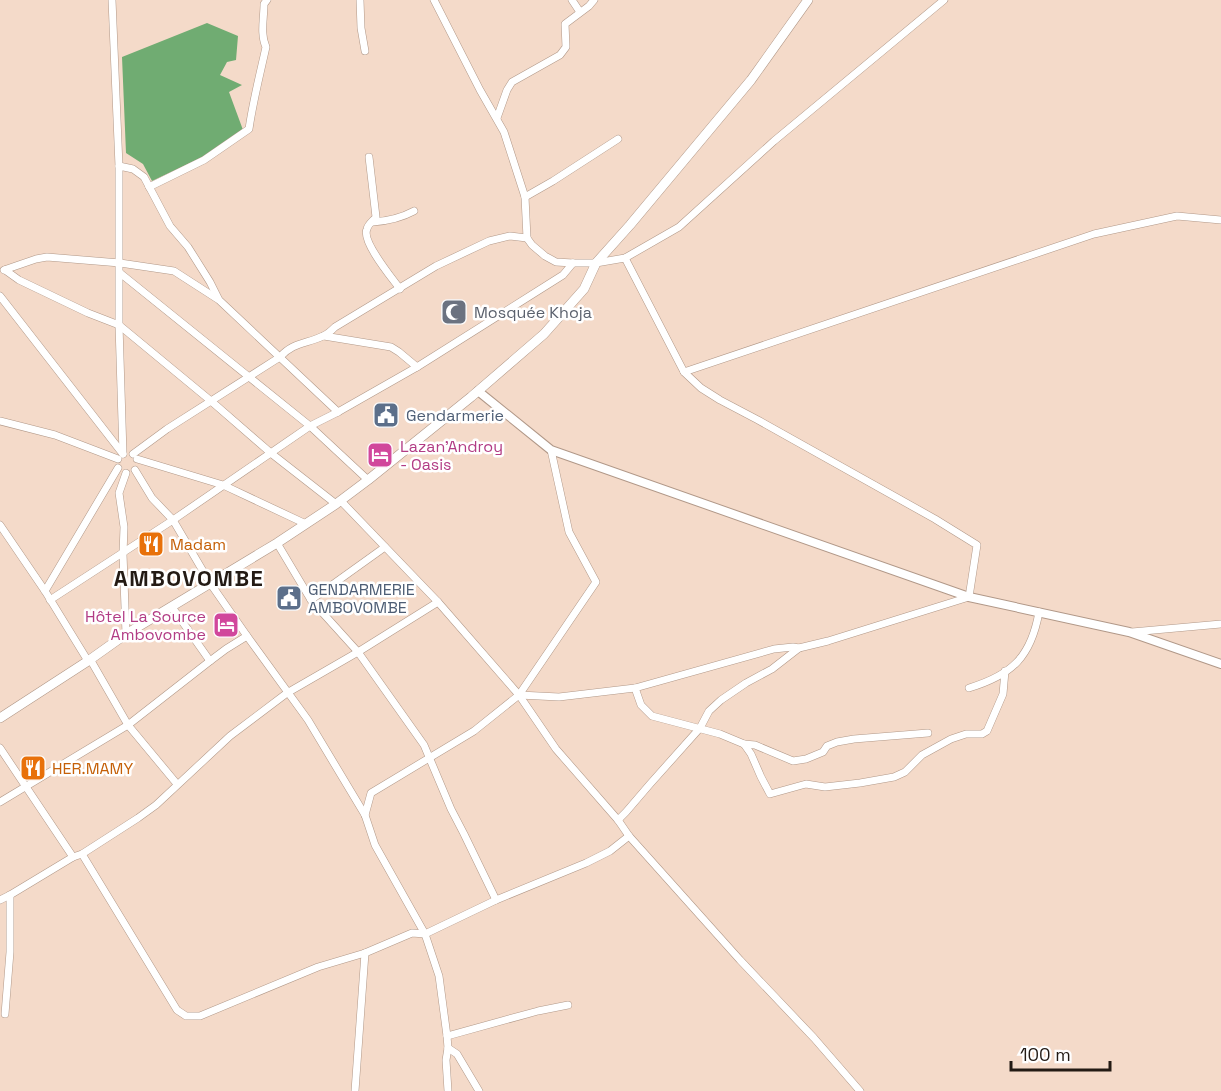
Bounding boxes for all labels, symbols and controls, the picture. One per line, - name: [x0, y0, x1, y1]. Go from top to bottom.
- mosque icon: Mosquée Khoja: [439, 297, 469, 327]
- place label: Mosquée Khoja: [474, 302, 592, 323]
- public building icon: Gendarmerie: [371, 400, 401, 430]
- place label: Gendarmerie: [406, 405, 504, 426]
- place label: Lazan'Androy - Oasis: [400, 436, 503, 475]
- hotel icon: Lazan'Androy - Oasis: [365, 440, 395, 470]
- restaurant icon: Madam: [136, 529, 166, 559]
- place label: Madam: [170, 534, 226, 555]
- district label: AMBOVOMBE: [114, 564, 264, 592]
- place label: GENDARMERIE AMBOVOMBE: [308, 579, 415, 618]
- public building icon: GENDARMERIE AMBOVOMBE: [274, 583, 304, 613]
- place label: Hôtel La Source Ambovombe: [85, 606, 206, 645]
- hotel icon: Hôtel La Source Ambovombe: [211, 610, 241, 640]
- restaurant icon: HER.MAMY: [18, 753, 48, 783]
- place label: HER.MAMY: [52, 758, 133, 779]
- scale bar: [1011, 1034, 1110, 1072]
- text: 100 m: [1020, 1043, 1071, 1066]

